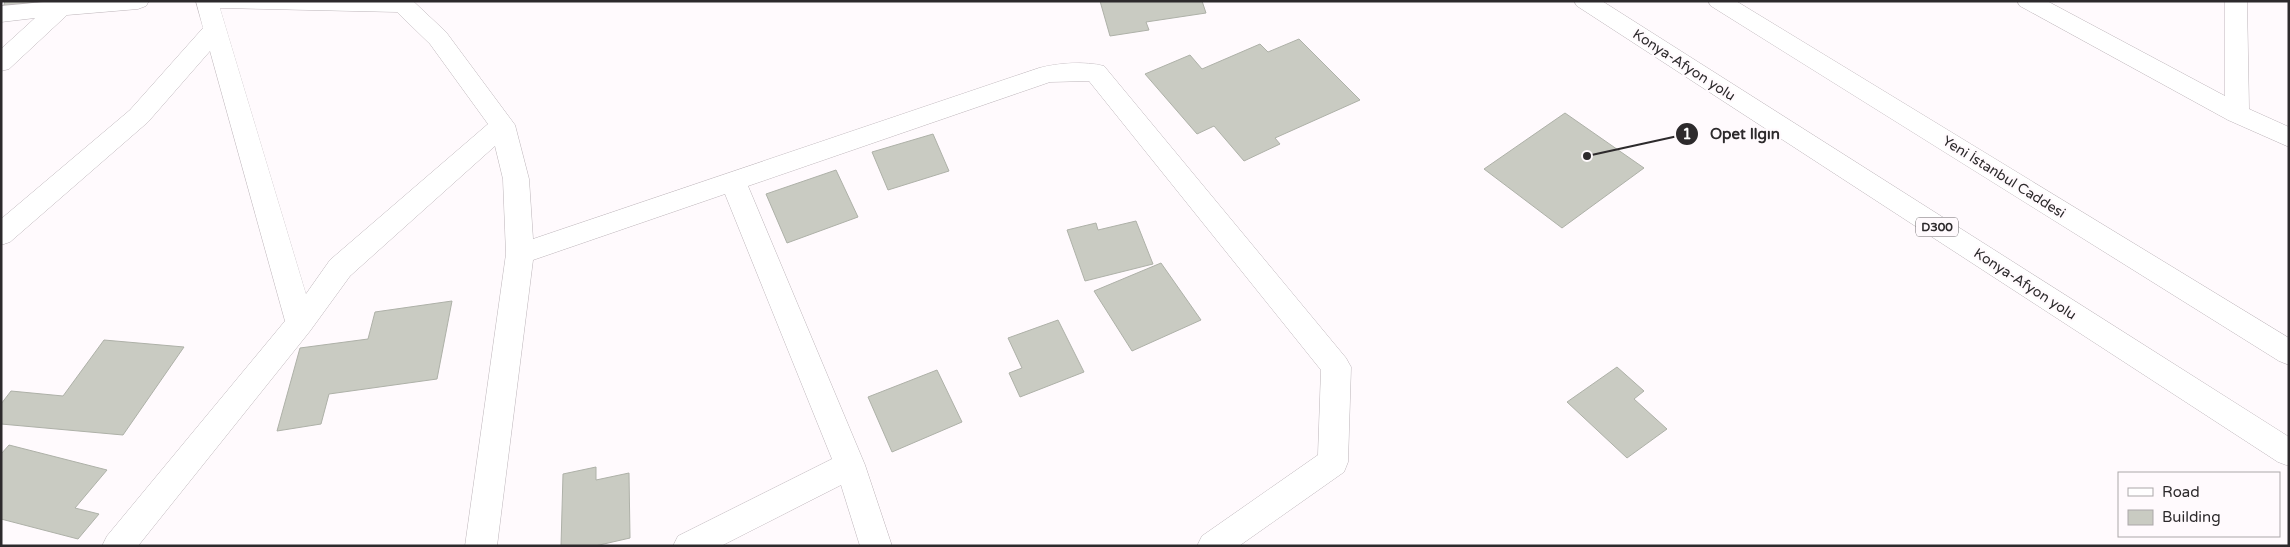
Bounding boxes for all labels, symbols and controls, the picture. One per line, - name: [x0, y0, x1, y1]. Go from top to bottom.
- street label: Konya-Afyon yolu: [1630, 26, 1738, 104]
- callout: Opet Ilgın: [1675, 119, 1789, 149]
- text: 1: [1682, 125, 1692, 143]
- text: Opet Ilgın: [1710, 125, 1780, 144]
- street label: Yeni İstanbul Caddesi: [1939, 132, 2069, 222]
- road number: D300: [1916, 218, 1958, 236]
- street label: Konya-Afyon yolu: [1971, 245, 2079, 323]
- legend: [2118, 472, 2280, 537]
- text: Road: [2162, 483, 2200, 501]
- text: Building: [2162, 508, 2221, 526]

